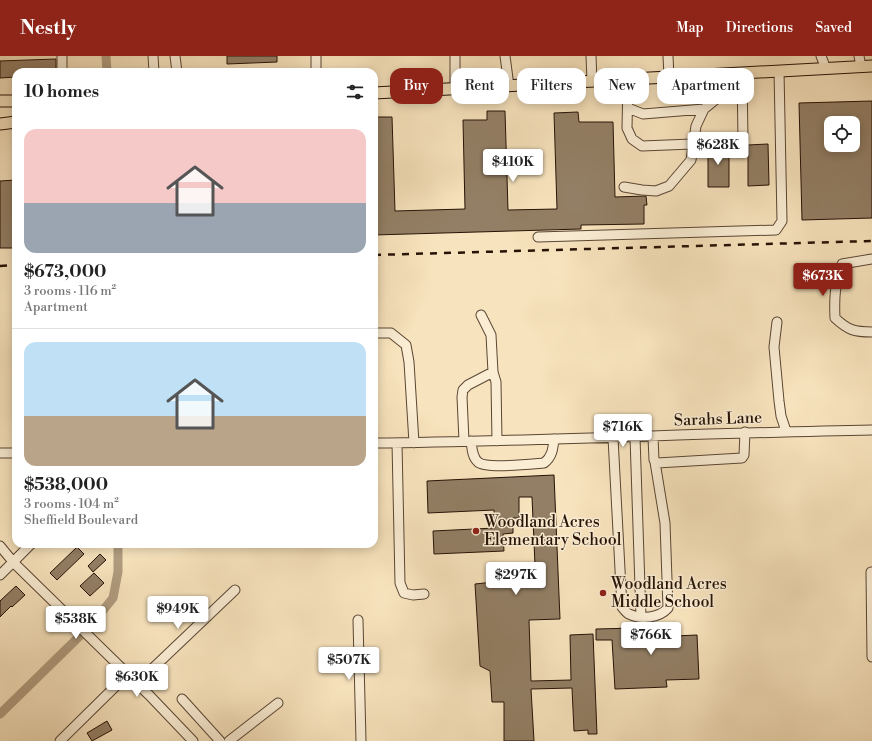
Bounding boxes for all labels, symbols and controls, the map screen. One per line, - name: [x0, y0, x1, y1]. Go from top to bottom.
- text: Nestly: [20, 16, 76, 40]
- text: Map: [676, 19, 704, 37]
- text: Directions: [726, 19, 793, 37]
- text: Saved: [815, 19, 852, 37]
- chip: Buy: [390, 68, 443, 104]
- chip: Rent: [451, 68, 509, 104]
- chip: Filters: [517, 68, 586, 104]
- chip: New: [594, 68, 649, 104]
- chip: Apartment: [657, 68, 754, 104]
- text: 10 homes: [24, 81, 99, 103]
- icon: filters: [344, 81, 366, 103]
- map controls: [824, 116, 860, 152]
- button: locate: [824, 116, 860, 152]
- pin: $628K: [690, 132, 746, 166]
- text: $628K: [697, 137, 739, 153]
- pin: $410K: [485, 149, 541, 183]
- text: $410K: [492, 154, 534, 170]
- icon: home: [159, 155, 231, 227]
- text: $673,000: [24, 261, 106, 283]
- pin: $673K: [795, 263, 851, 297]
- text: $673K: [802, 268, 844, 284]
- text: 3 rooms · 116 m²: [24, 283, 116, 299]
- text: Apartment: [24, 299, 88, 315]
- icon: home: [159, 368, 231, 440]
- street label: Sarahs Lane: [673, 407, 763, 431]
- pin: $716K: [595, 414, 651, 448]
- text: $716K: [603, 419, 643, 435]
- text: $538,000: [24, 474, 108, 496]
- text: 3 rooms · 104 m²: [24, 496, 119, 512]
- text: Sheffield Boulevard: [24, 512, 138, 528]
- place label: Woodland Acres Elementary School: [483, 512, 622, 550]
- marker: Woodland Acres Elementary School: [471, 526, 481, 536]
- pin: $297K: [488, 562, 544, 596]
- text: $297K: [495, 567, 537, 583]
- place label: Woodland Acres Middle School: [610, 574, 727, 612]
- marker: Woodland Acres Middle School: [598, 588, 608, 598]
- pin: $949K: [150, 596, 206, 630]
- text: $949K: [156, 601, 200, 617]
- pin: $538K: [48, 606, 104, 640]
- text: $538K: [55, 611, 97, 627]
- pin: $766K: [623, 622, 679, 656]
- text: $766K: [630, 627, 672, 643]
- pin: $507K: [321, 647, 377, 681]
- text: $507K: [327, 652, 371, 668]
- pin: $630K: [109, 664, 165, 698]
- text: $630K: [115, 669, 159, 685]

